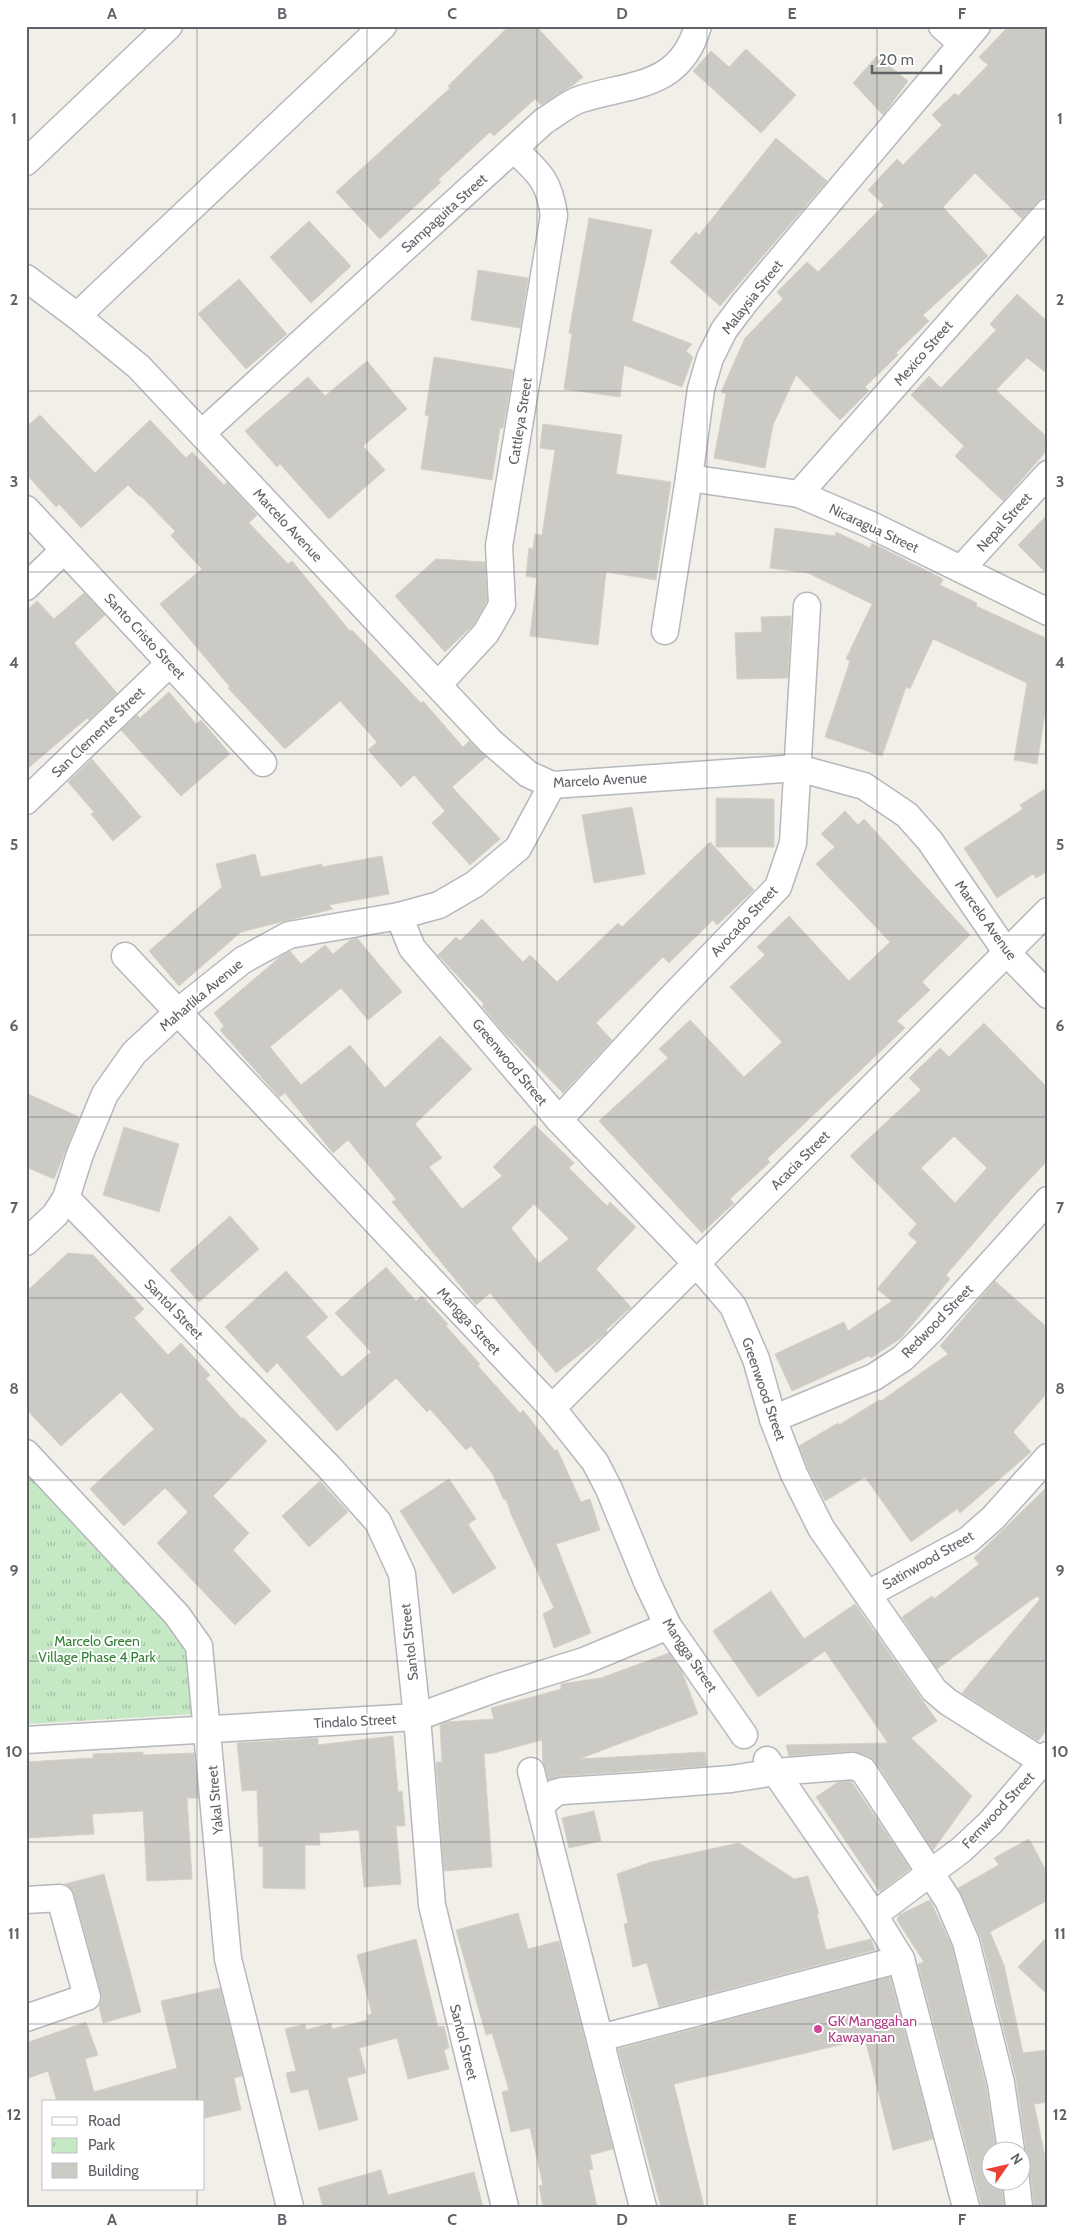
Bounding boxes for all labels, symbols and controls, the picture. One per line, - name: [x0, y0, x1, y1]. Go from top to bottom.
- text: A: [107, 4, 117, 23]
- text: B: [277, 4, 287, 23]
- text: C: [447, 4, 457, 23]
- text: D: [616, 4, 628, 23]
- text: E: [787, 4, 797, 23]
- text: F: [958, 4, 967, 23]
- scale bar: [872, 42, 940, 74]
- text: 20 m: [879, 51, 914, 69]
- text: 1: [11, 109, 17, 128]
- text: 1: [1057, 109, 1063, 128]
- street label: Sampaguita Street: [397, 169, 491, 256]
- street label: Malaysia Street: [717, 256, 787, 338]
- text: 2: [10, 290, 18, 309]
- text: 2: [1056, 290, 1064, 309]
- street label: Mexico Street: [890, 316, 957, 389]
- street label: Cattleya Street: [504, 376, 536, 466]
- text: 3: [10, 472, 18, 491]
- text: 3: [1056, 472, 1064, 491]
- street label: Marcelo Avenue: [249, 484, 327, 566]
- street label: Nepal Street: [973, 488, 1036, 555]
- street label: Nicaragua Street: [826, 499, 922, 557]
- street label: Santo Cristo Street: [100, 589, 190, 683]
- text: 4: [9, 653, 19, 672]
- text: 4: [1055, 653, 1065, 672]
- street label: San Clemente Street: [47, 683, 149, 781]
- street label: Marcelo Avenue: [553, 769, 647, 791]
- text: 5: [10, 835, 18, 854]
- text: 5: [1056, 835, 1064, 854]
- street label: Marcelo Avenue: [951, 877, 1021, 963]
- street label: Avocado Street: [707, 882, 782, 960]
- street label: Maharlika Avenue: [156, 955, 246, 1035]
- street label: Greenwood Street: [468, 1015, 552, 1109]
- text: 6: [10, 1016, 19, 1035]
- text: 6: [1056, 1016, 1065, 1035]
- street label: Acacia Street: [767, 1126, 834, 1193]
- text: 7: [10, 1198, 19, 1217]
- text: 7: [1056, 1198, 1065, 1217]
- street label: Santol Street: [141, 1275, 208, 1343]
- street label: Redwood Street: [897, 1280, 977, 1362]
- street label: Mangga Street: [433, 1284, 505, 1359]
- street label: Greenwood Street: [738, 1335, 790, 1443]
- text: 8: [9, 1379, 19, 1398]
- text: 8: [1055, 1379, 1065, 1398]
- street label: Satinwood Street: [879, 1526, 977, 1593]
- text: 9: [10, 1561, 19, 1580]
- text: 9: [1056, 1561, 1065, 1580]
- street label: Santol Street: [396, 1602, 422, 1681]
- street label: Mangga Street: [659, 1614, 722, 1696]
- park label: Marcelo Green Village Phase 4 Park: [38, 1632, 157, 1666]
- street label: Tindalo Street: [313, 1710, 397, 1732]
- text: 10: [5, 1742, 23, 1761]
- text: 10: [1051, 1742, 1069, 1761]
- street label: Yakal Street: [203, 1765, 227, 1836]
- street label: Fernwood Street: [958, 1768, 1038, 1852]
- text: 11: [8, 1924, 20, 1943]
- text: 11: [1054, 1924, 1066, 1943]
- street label: Santol Street: [446, 2002, 482, 2082]
- place label: GK Manggahan Kawayanan: [828, 2012, 917, 2046]
- marker: GK Manggahan Kawayanan: [812, 2023, 824, 2035]
- legend: [42, 2100, 205, 2190]
- text: 12: [7, 2105, 21, 2124]
- text: 12: [1053, 2105, 1067, 2124]
- text: Road: [88, 2112, 121, 2130]
- text: Park: [88, 2136, 115, 2154]
- north arrow: [982, 2140, 1032, 2190]
- text: N: [1007, 2150, 1027, 2168]
- text: Building: [88, 2162, 139, 2180]
- text: A: [107, 2210, 117, 2229]
- text: B: [277, 2210, 287, 2229]
- text: C: [447, 2210, 457, 2229]
- text: D: [616, 2210, 628, 2229]
- text: E: [787, 2210, 797, 2229]
- text: F: [958, 2210, 967, 2229]

